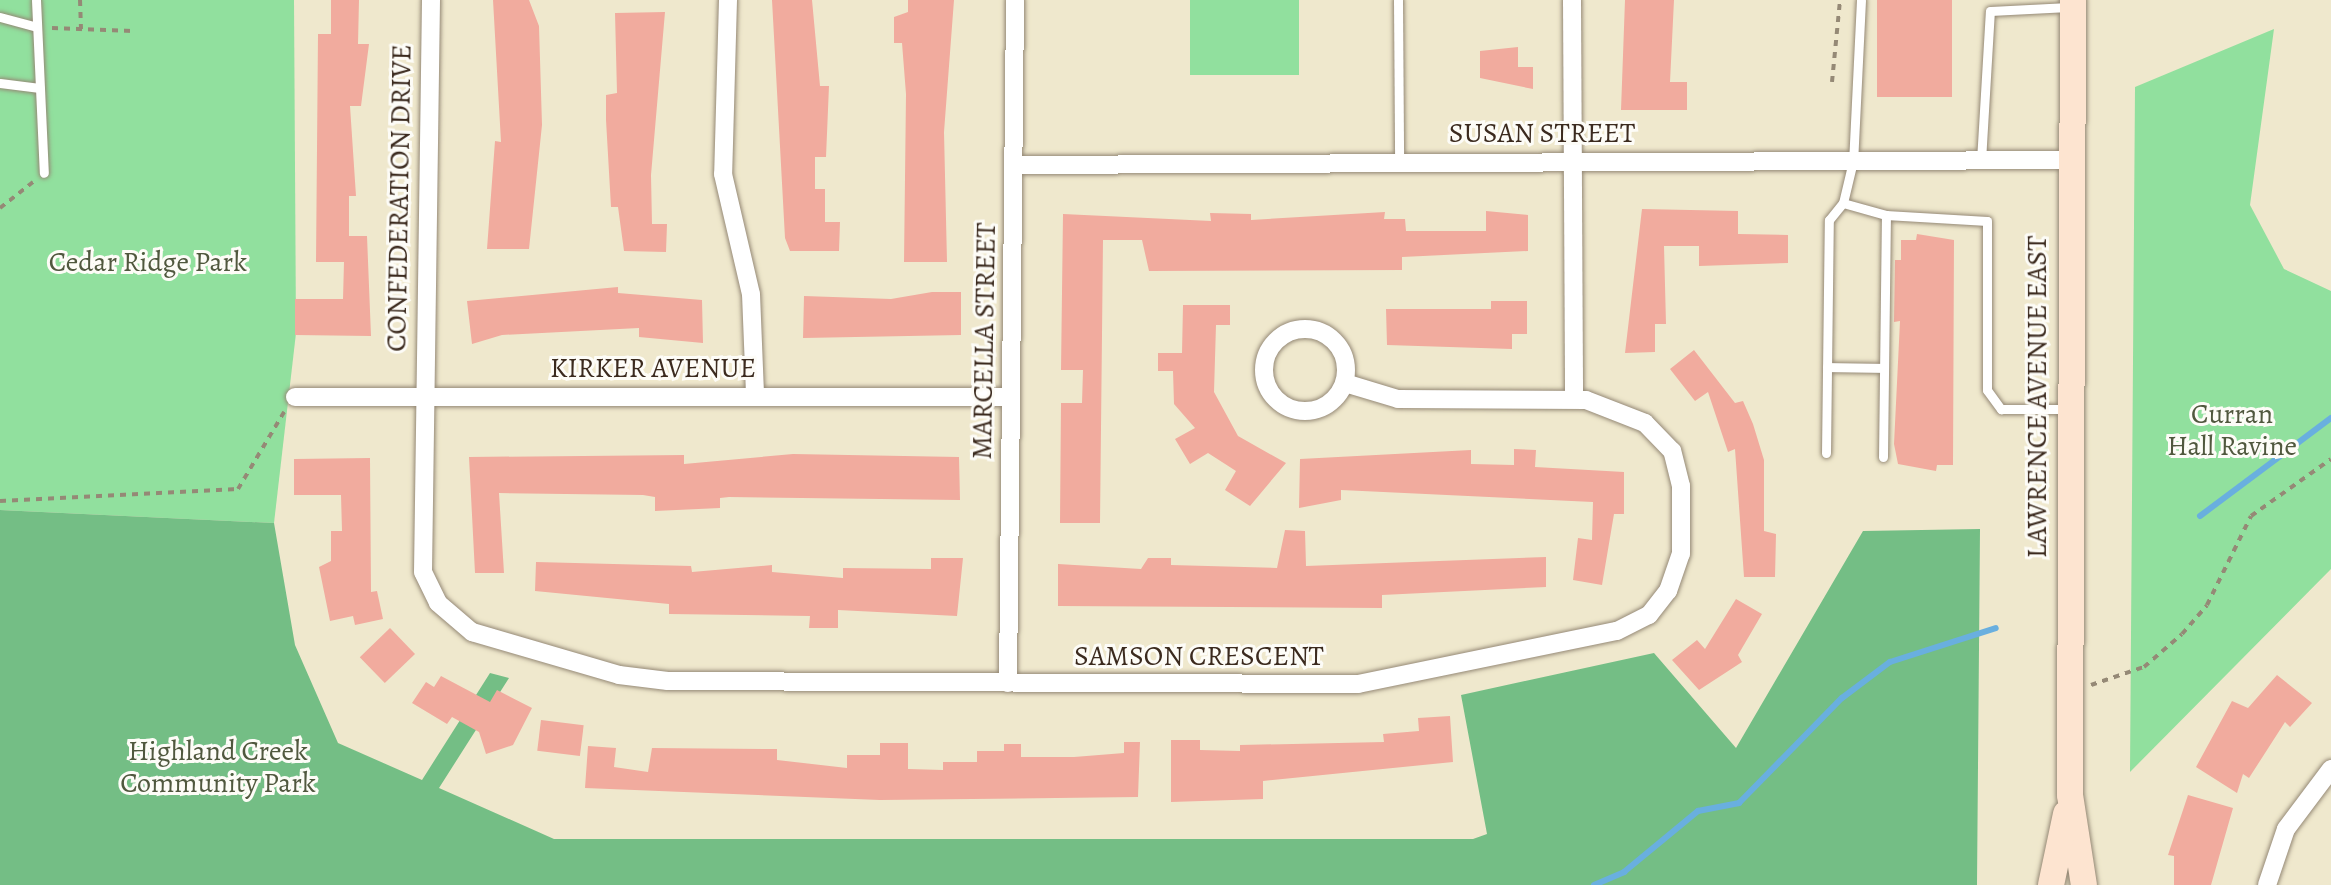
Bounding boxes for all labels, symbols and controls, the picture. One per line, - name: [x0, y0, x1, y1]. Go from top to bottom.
- street label: CONFEDERATION DRIVE: [380, 44, 418, 352]
- street label: SUSAN STREET: [1449, 116, 1635, 150]
- street label: MARCELLA STREET: [965, 222, 1003, 460]
- street label: LAWRENCE AVENUE EAST: [2020, 236, 2054, 558]
- park label: Cedar Ridge Park: [49, 245, 247, 279]
- street label: KIRKER AVENUE: [550, 351, 756, 385]
- park label: Curran Hall Ravine: [2167, 397, 2297, 463]
- street label: SAMSON CRESCENT: [1074, 639, 1324, 673]
- park label: Highland Creek Community Park: [120, 734, 316, 800]

